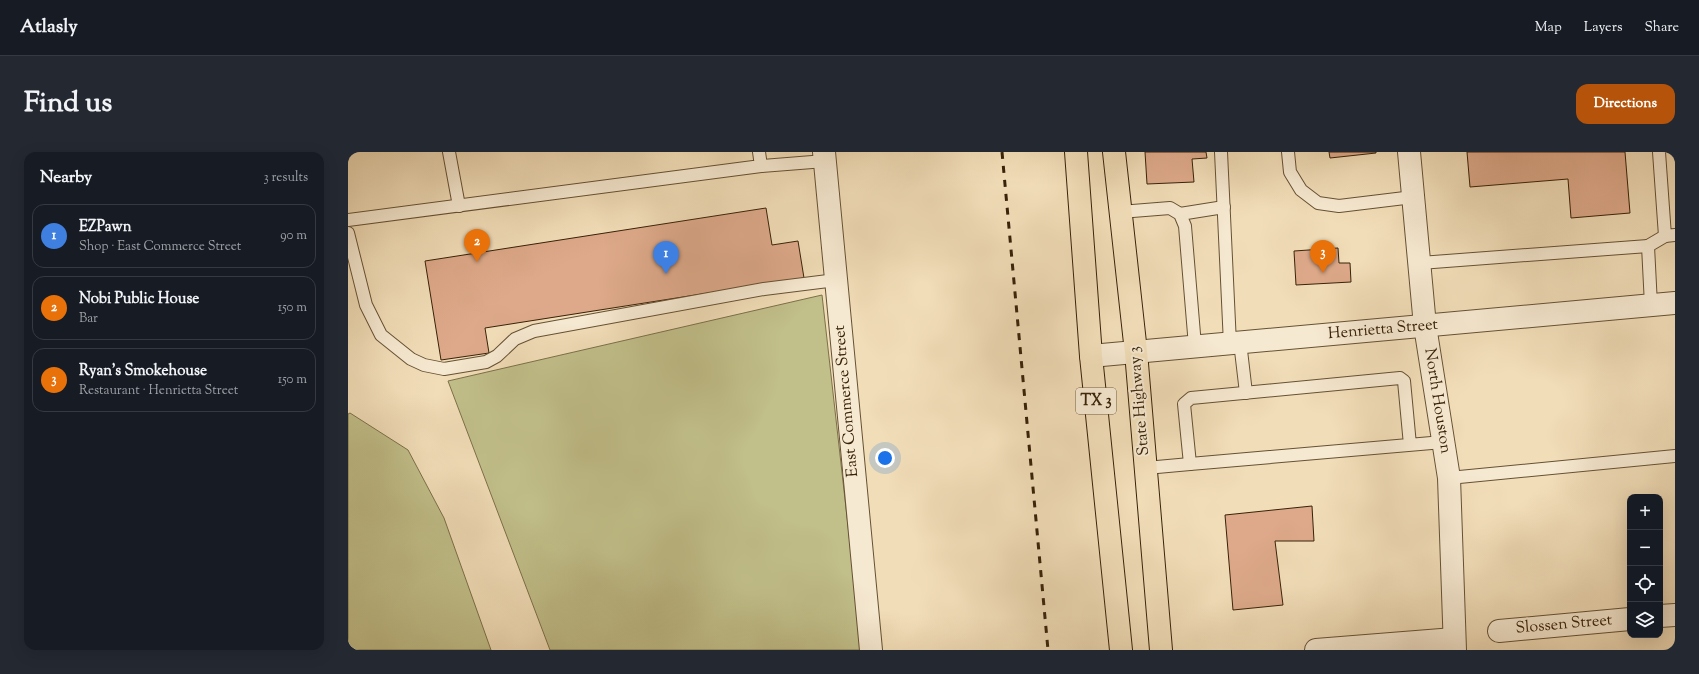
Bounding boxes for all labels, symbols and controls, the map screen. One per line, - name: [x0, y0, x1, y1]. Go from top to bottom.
- text: Atlasly: [20, 14, 78, 41]
- text: Map: [1535, 18, 1562, 38]
- text: Layers: [1584, 18, 1622, 38]
- text: Share: [1644, 18, 1679, 38]
- text: Find us: [24, 84, 112, 124]
- button: Directions: [1576, 84, 1675, 124]
- text: Nearby: [40, 166, 92, 190]
- text: 3 results: [263, 169, 308, 187]
- text: EZPawn: [79, 217, 132, 238]
- text: 1: [52, 227, 56, 245]
- text: 90 m: [280, 227, 307, 245]
- pin: 2: [464, 229, 490, 262]
- text: Shop · East Commerce Street: [79, 238, 241, 256]
- pin: 3: [1310, 240, 1336, 273]
- pin: 1: [653, 241, 679, 274]
- text: Nobi Public House: [79, 289, 199, 310]
- text: 2: [51, 299, 57, 317]
- text: 150 m: [278, 299, 307, 317]
- text: Bar: [79, 310, 98, 328]
- street label: Henrietta Street: [1327, 314, 1439, 346]
- street label: East Commerce Street: [829, 323, 865, 478]
- street label: State Highway 3: [1124, 345, 1156, 457]
- street label: North Houston: [1417, 347, 1457, 456]
- text: Ryan's Smokehouse: [79, 361, 207, 382]
- text: 3: [51, 371, 57, 389]
- text: 150 m: [278, 371, 307, 389]
- text: Restaurant · Henrietta Street: [79, 382, 238, 400]
- road number: TX 3: [1076, 388, 1116, 414]
- your location: [875, 448, 895, 468]
- map controls: [1627, 494, 1663, 638]
- button: +: [1627, 494, 1663, 530]
- button: −: [1627, 530, 1663, 566]
- button: locate: [1627, 566, 1663, 602]
- button: layers: [1627, 602, 1663, 638]
- street label: Slossen Street: [1515, 609, 1614, 641]

